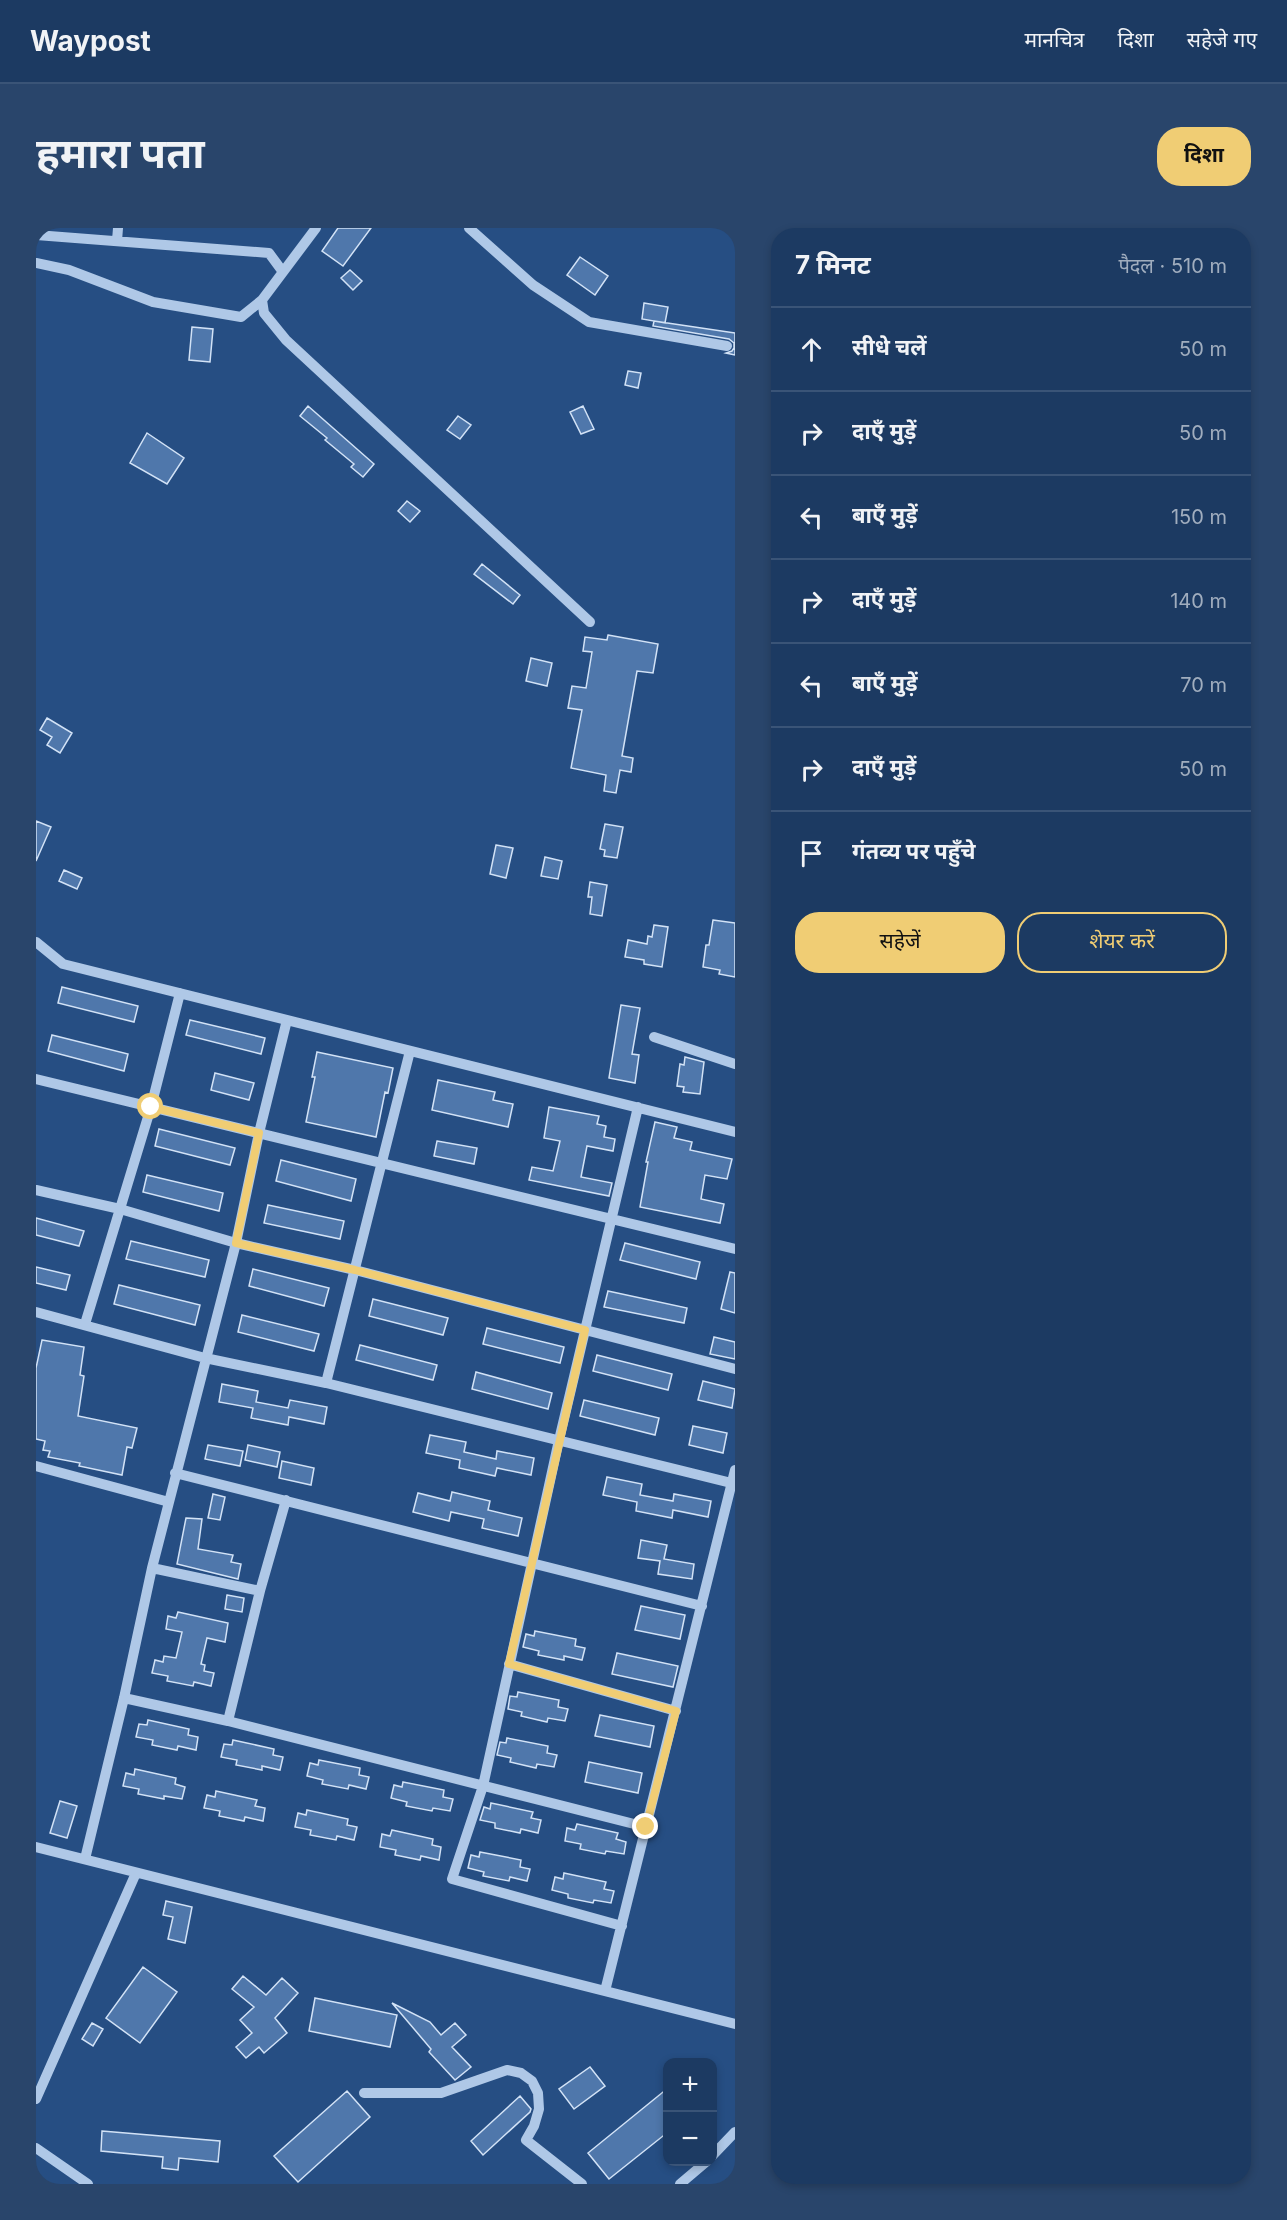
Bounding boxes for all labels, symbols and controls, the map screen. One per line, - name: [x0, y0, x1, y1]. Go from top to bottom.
- text: Waypost: [30, 24, 151, 58]
- text: मानचित्र: [1024, 27, 1084, 52]
- text: दिशा: [1117, 27, 1154, 52]
- text: सहेजे गए: [1187, 27, 1257, 52]
- text: हमारा पता: [36, 127, 205, 178]
- button: दिशा: [1157, 127, 1251, 186]
- text: 7 मिनट: [795, 249, 871, 280]
- text: पैदल · 510 m: [1118, 254, 1227, 278]
- icon: ahead: [795, 333, 828, 366]
- text: सीधे चलें: [852, 334, 927, 360]
- text: 50 m: [1179, 337, 1227, 361]
- icon: right: [795, 417, 828, 450]
- text: दाएँ मुड़ें: [852, 418, 916, 444]
- text: 50 m: [1179, 421, 1227, 445]
- icon: left: [795, 501, 828, 534]
- text: बाएँ मुड़ें: [852, 502, 918, 528]
- text: 150 m: [1171, 505, 1227, 529]
- icon: right: [795, 585, 828, 618]
- text: दाएँ मुड़ें: [852, 586, 916, 612]
- text: 140 m: [1170, 589, 1227, 613]
- icon: left: [795, 669, 828, 702]
- text: बाएँ मुड़ें: [852, 670, 918, 696]
- text: 70 m: [1180, 673, 1227, 697]
- icon: right: [795, 753, 828, 786]
- text: दाएँ मुड़ें: [852, 754, 916, 780]
- text: 50 m: [1179, 757, 1227, 781]
- icon: arrive: [795, 837, 828, 870]
- text: गंतव्य पर पहुँचे: [852, 838, 976, 864]
- button: सहेजें: [795, 912, 1005, 973]
- button: शेयर करें: [1017, 912, 1227, 973]
- route start: [137, 1093, 163, 1119]
- route end: [632, 1813, 658, 1839]
- map controls: [663, 2058, 717, 2166]
- button: +: [663, 2058, 717, 2112]
- button: −: [663, 2112, 717, 2166]

